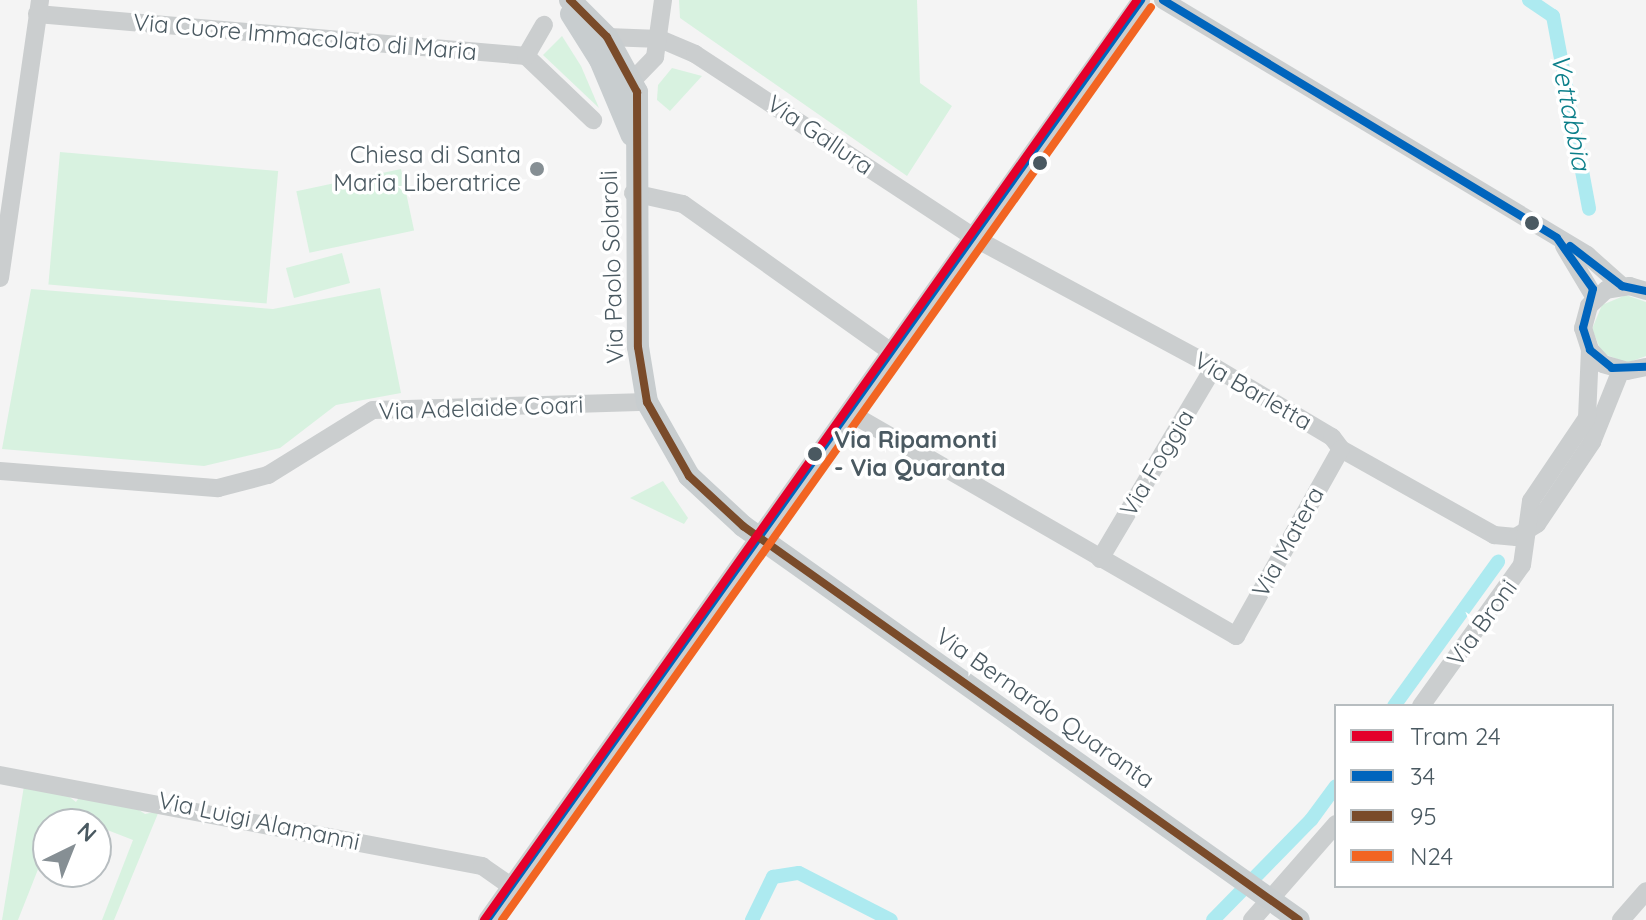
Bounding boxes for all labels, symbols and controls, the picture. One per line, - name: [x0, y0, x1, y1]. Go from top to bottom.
- street label: Via Cuore Immacolato di Maria: [132, 8, 478, 66]
- water label: Vettabbia: [1544, 51, 1598, 173]
- street label: Via Gallura: [761, 89, 879, 181]
- place label: Chiesa di Santa Maria Liberatrice: [333, 141, 521, 197]
- unlabelled marker: [1032, 155, 1048, 171]
- marker: Chiesa di Santa Maria Liberatrice: [528, 160, 546, 178]
- street label: Via Paolo Solaroli: [594, 170, 630, 364]
- unlabelled marker: [1524, 215, 1540, 231]
- street label: Via Barletta: [1189, 346, 1317, 436]
- street label: Via Adelaide Coari: [378, 390, 584, 426]
- street label: Via Foggia: [1114, 404, 1200, 522]
- place label: Via Ripamonti - Via Quaranta: [834, 426, 1006, 482]
- marker: Via Ripamonti - Via Quaranta: [803, 442, 827, 466]
- street label: Via Matera: [1246, 482, 1330, 602]
- street label: Via Broni: [1441, 574, 1523, 672]
- street label: Via Bernardo Quaranta: [930, 622, 1160, 794]
- legend: [1334, 704, 1614, 888]
- text: Tram 24: [1410, 721, 1501, 751]
- text: 34: [1410, 761, 1435, 791]
- street label: Via Luigi Alamanni: [156, 786, 362, 856]
- text: 95: [1410, 801, 1436, 831]
- north arrow: [32, 808, 112, 888]
- text: N: [72, 816, 102, 848]
- text: N24: [1410, 841, 1453, 871]

